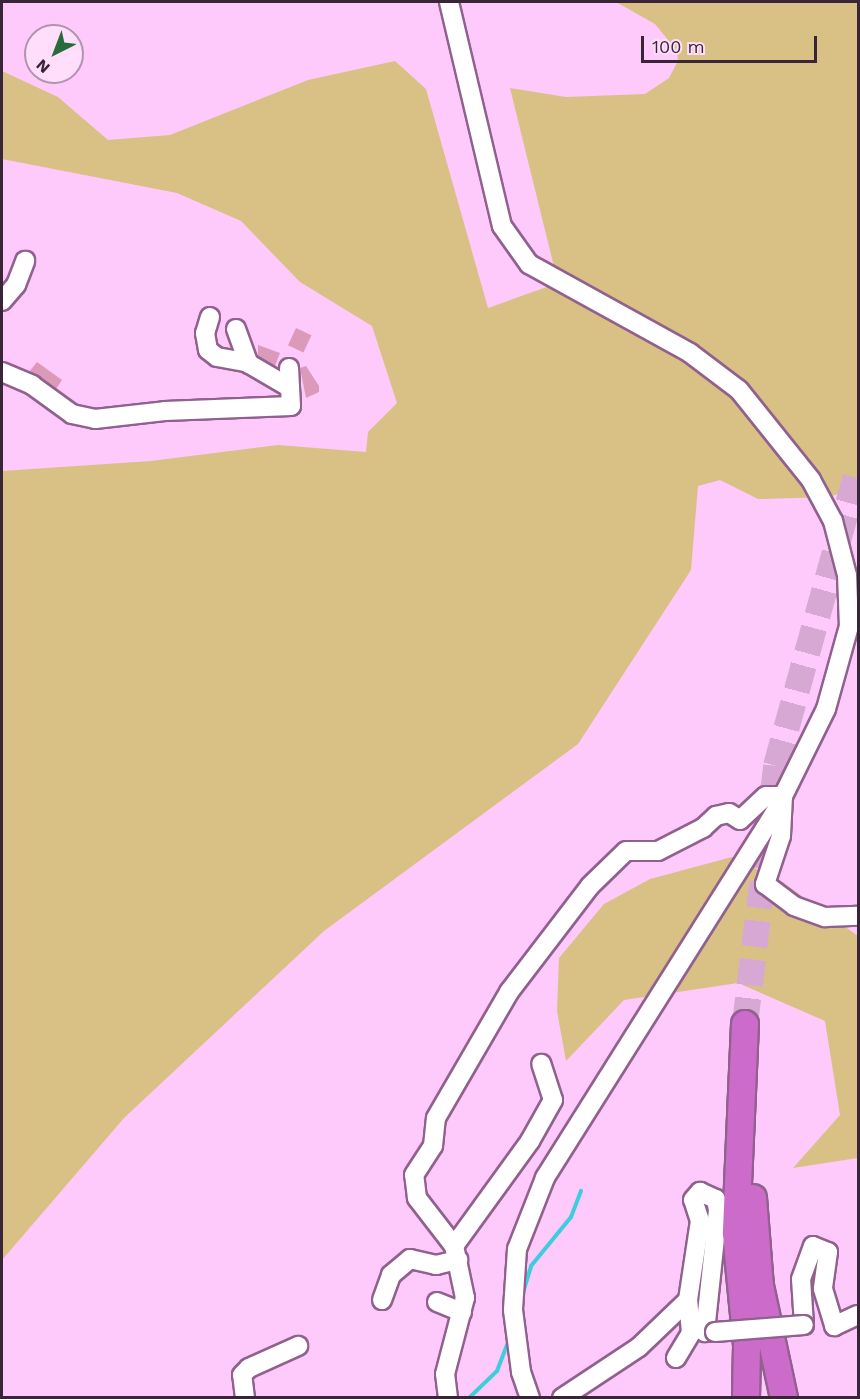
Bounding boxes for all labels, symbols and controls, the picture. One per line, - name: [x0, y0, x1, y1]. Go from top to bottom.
- north arrow: [24, 24, 84, 84]
- scale bar: [644, 24, 820, 62]
- text: 100 m: [652, 36, 705, 57]
- text: N: [32, 55, 54, 77]

